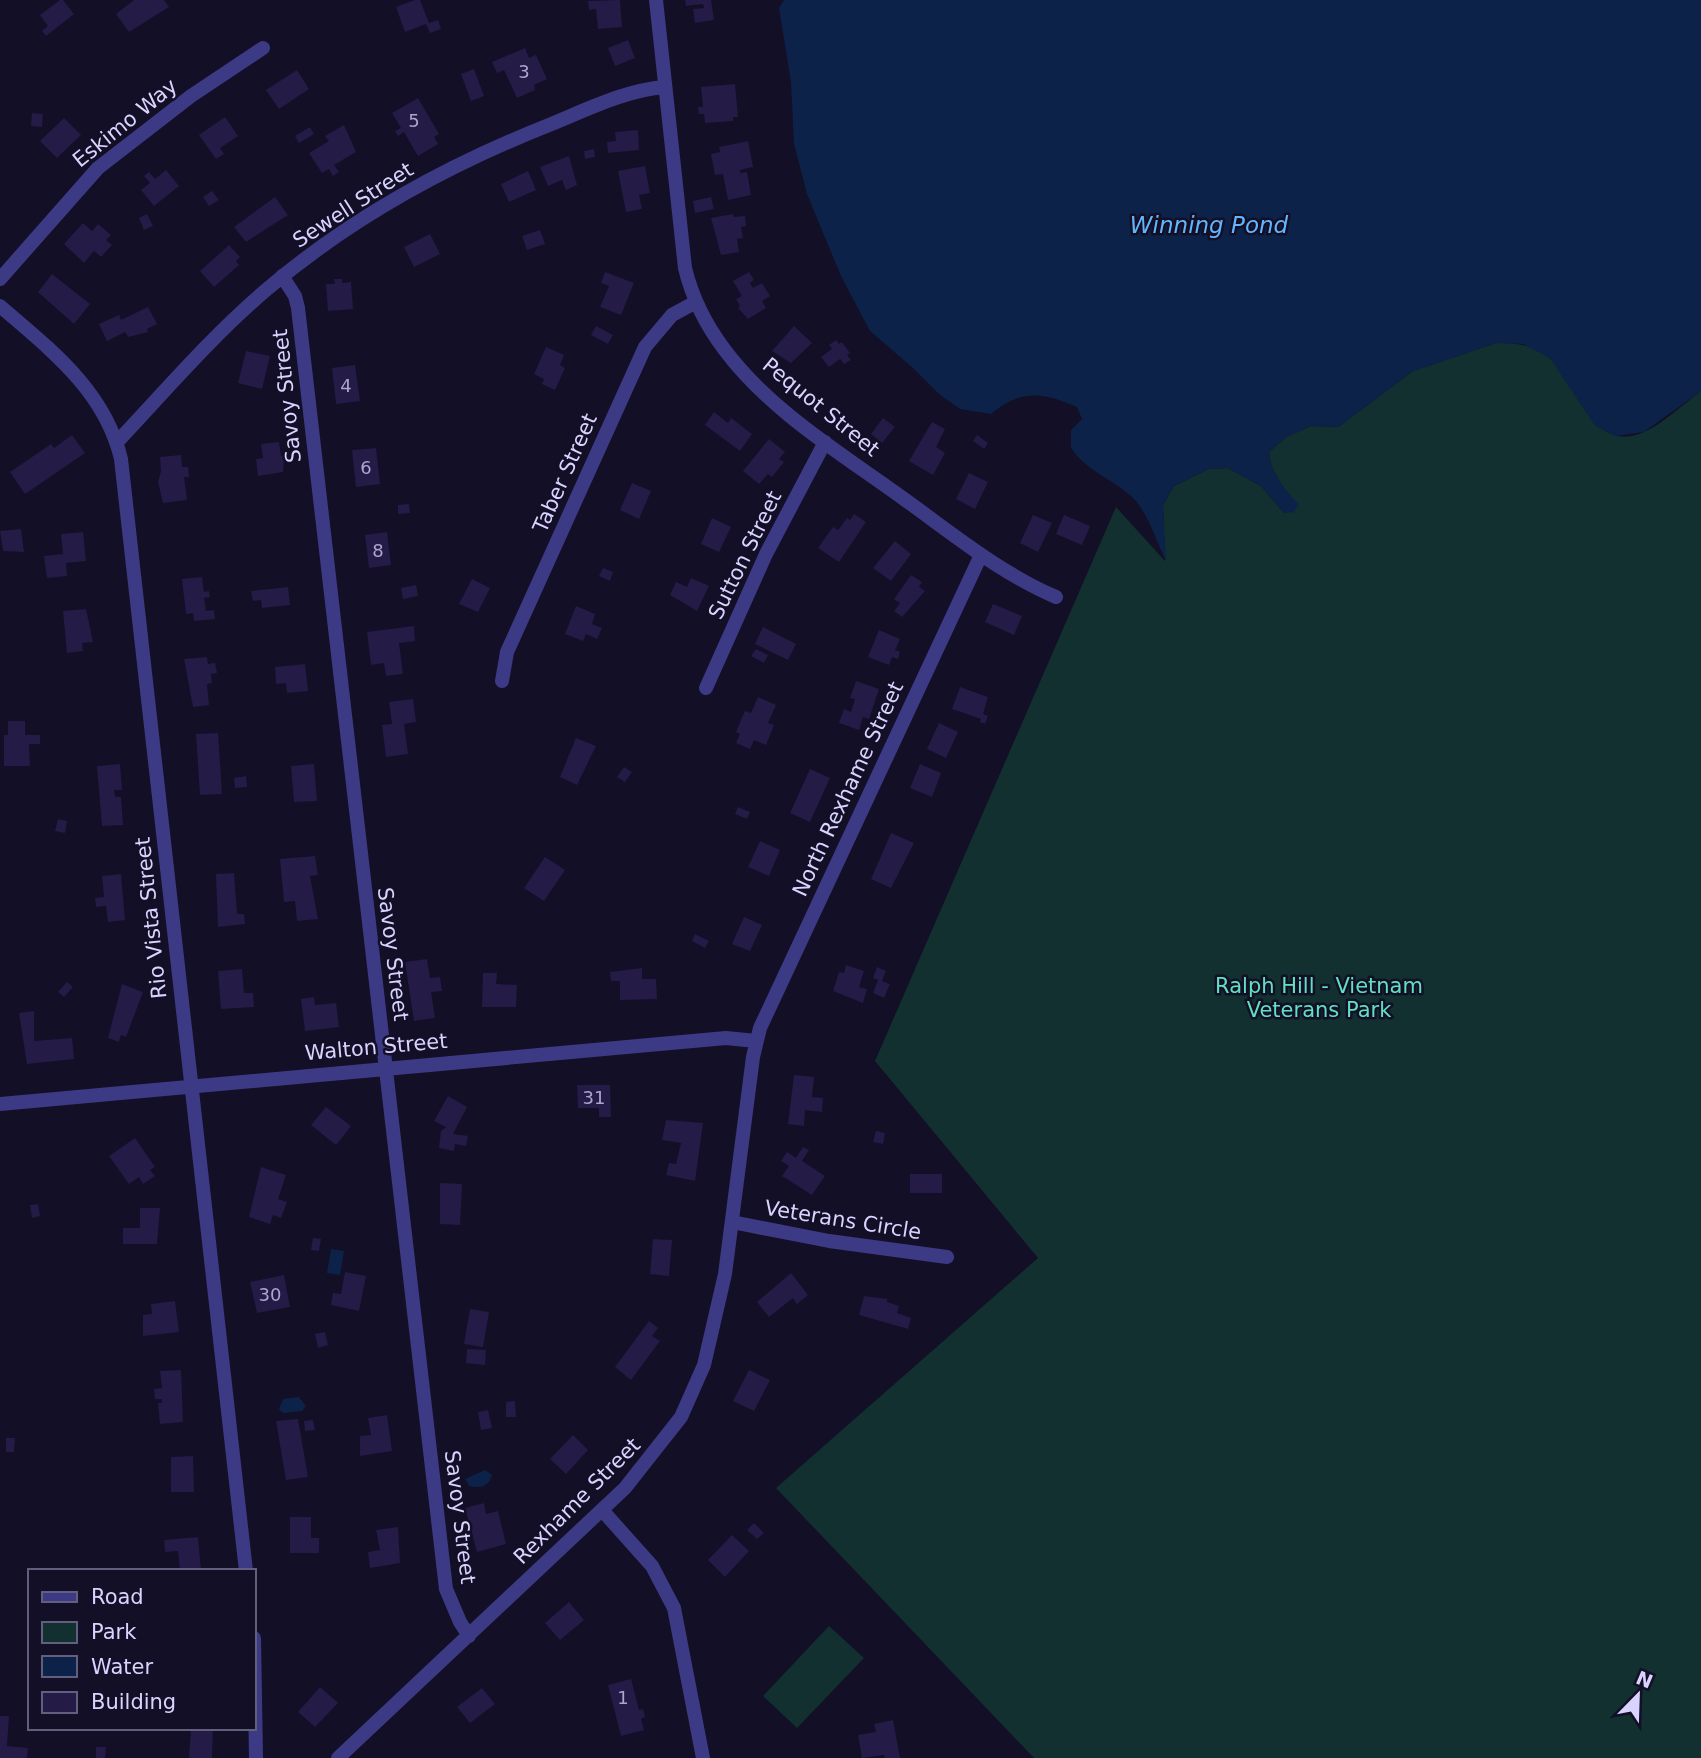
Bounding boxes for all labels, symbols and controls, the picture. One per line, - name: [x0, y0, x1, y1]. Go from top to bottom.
- house number: 3: [518, 61, 530, 82]
- street label: Eskimo Way: [68, 74, 182, 172]
- house number: 5: [408, 110, 420, 131]
- street label: Sewell Street: [288, 157, 418, 253]
- water label: Winning Pond: [1130, 212, 1289, 238]
- street label: Savoy Street: [268, 328, 306, 464]
- street label: Pequot Street: [758, 353, 884, 461]
- house number: 4: [340, 375, 352, 396]
- street label: Taber Street: [528, 410, 602, 537]
- house number: 6: [360, 457, 372, 478]
- street label: Sutton Street: [704, 487, 786, 623]
- house number: 8: [372, 540, 384, 561]
- street label: North Rexhame Street: [788, 678, 908, 900]
- street label: Rio Vista Street: [131, 836, 171, 1000]
- street label: Savoy Street: [373, 886, 413, 1022]
- park label: Ralph Hill - Vietnam Veterans Park: [1215, 974, 1423, 1022]
- street label: Walton Street: [304, 1029, 448, 1065]
- house number: 31: [583, 1087, 605, 1108]
- street label: Veterans Circle: [763, 1196, 923, 1244]
- house number: 30: [259, 1284, 281, 1305]
- street label: Rexhame Street: [509, 1433, 645, 1569]
- street label: Savoy Street: [440, 1449, 480, 1585]
- legend: [28, 1569, 256, 1730]
- text: Road: [91, 1585, 144, 1609]
- text: Park: [91, 1620, 137, 1644]
- text: Water: [91, 1655, 153, 1679]
- north arrow: [1603, 1660, 1673, 1730]
- text: N: [1633, 1666, 1656, 1693]
- house number: 1: [617, 1687, 629, 1708]
- text: Building: [91, 1690, 176, 1714]

